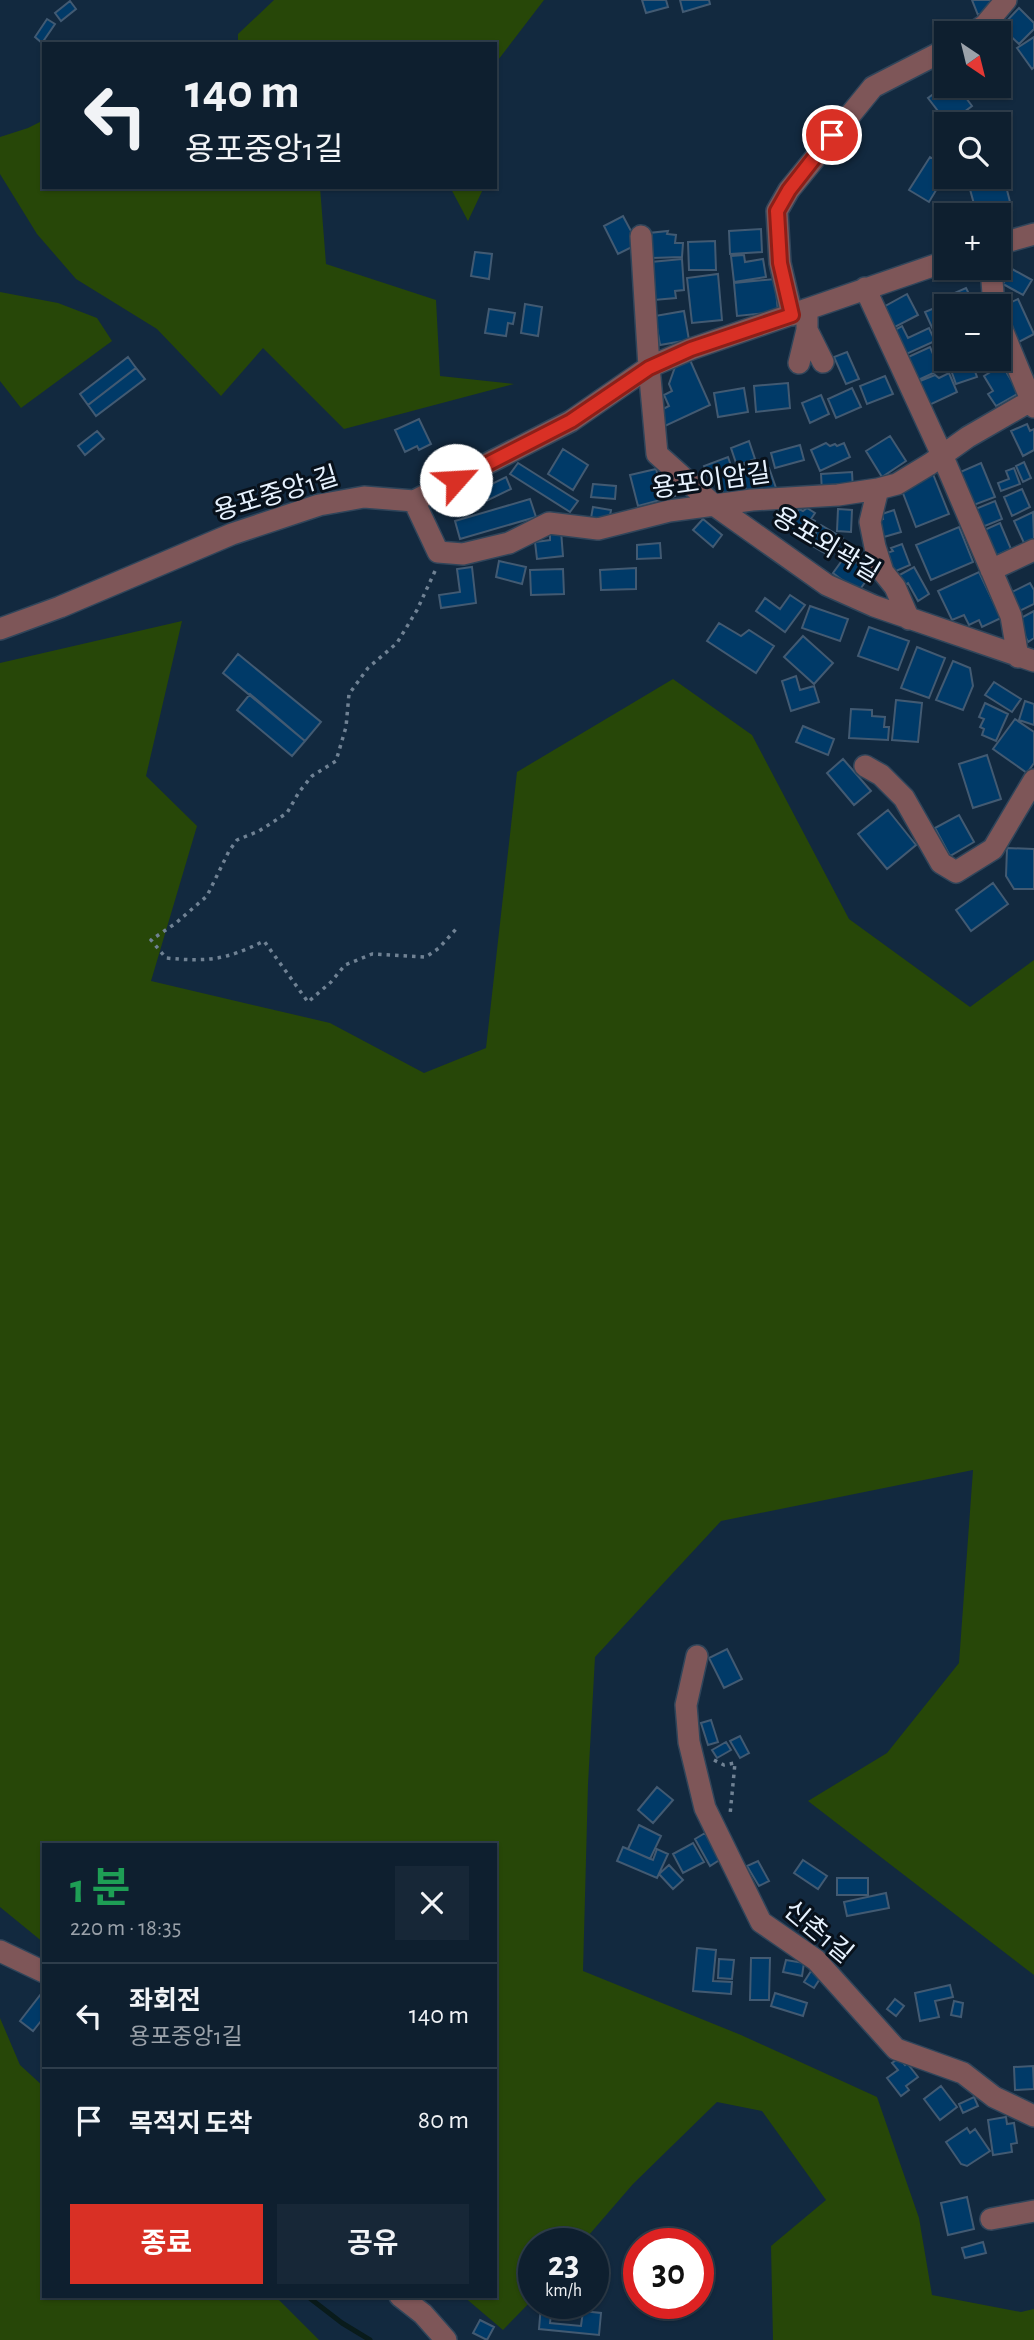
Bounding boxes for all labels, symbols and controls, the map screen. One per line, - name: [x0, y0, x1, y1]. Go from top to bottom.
- north arrow: [934, 21, 1012, 98]
- map controls: [934, 21, 1011, 371]
- text: 140 m: [185, 68, 300, 117]
- icon: left: [70, 70, 161, 161]
- pin: [802, 105, 862, 165]
- button: search: [934, 112, 1011, 189]
- icon: arrive: [813, 116, 851, 154]
- text: 용포중앙1길: [185, 134, 343, 166]
- button: +: [934, 203, 1011, 280]
- button: −: [934, 294, 1011, 371]
- position arrow: [419, 443, 493, 517]
- street label: 용포이암길: [650, 459, 772, 502]
- street label: 용포중앙1길: [210, 462, 341, 525]
- street label: 용포외곽길: [768, 502, 884, 587]
- button: close: [395, 1866, 469, 1940]
- text: 1 분: [70, 1868, 130, 1910]
- street label: 신촌1길: [779, 1895, 858, 1968]
- text: 220 m · 18:35: [70, 1917, 181, 1940]
- text: 좌회전: [129, 1988, 201, 2014]
- icon: left: [70, 1997, 108, 2035]
- text: 140 m: [409, 2002, 469, 2028]
- text: 용포중앙1길: [129, 2026, 243, 2049]
- icon: arrive: [70, 2102, 108, 2140]
- text: 80 m: [418, 2107, 469, 2133]
- text: 목적지 도착: [129, 2111, 253, 2137]
- button: 종료: [70, 2204, 263, 2284]
- button: 공유: [277, 2204, 469, 2284]
- speed limit sign: 30: [623, 2228, 714, 2319]
- text: 23: [548, 2247, 579, 2282]
- text: km/h: [545, 2282, 582, 2300]

